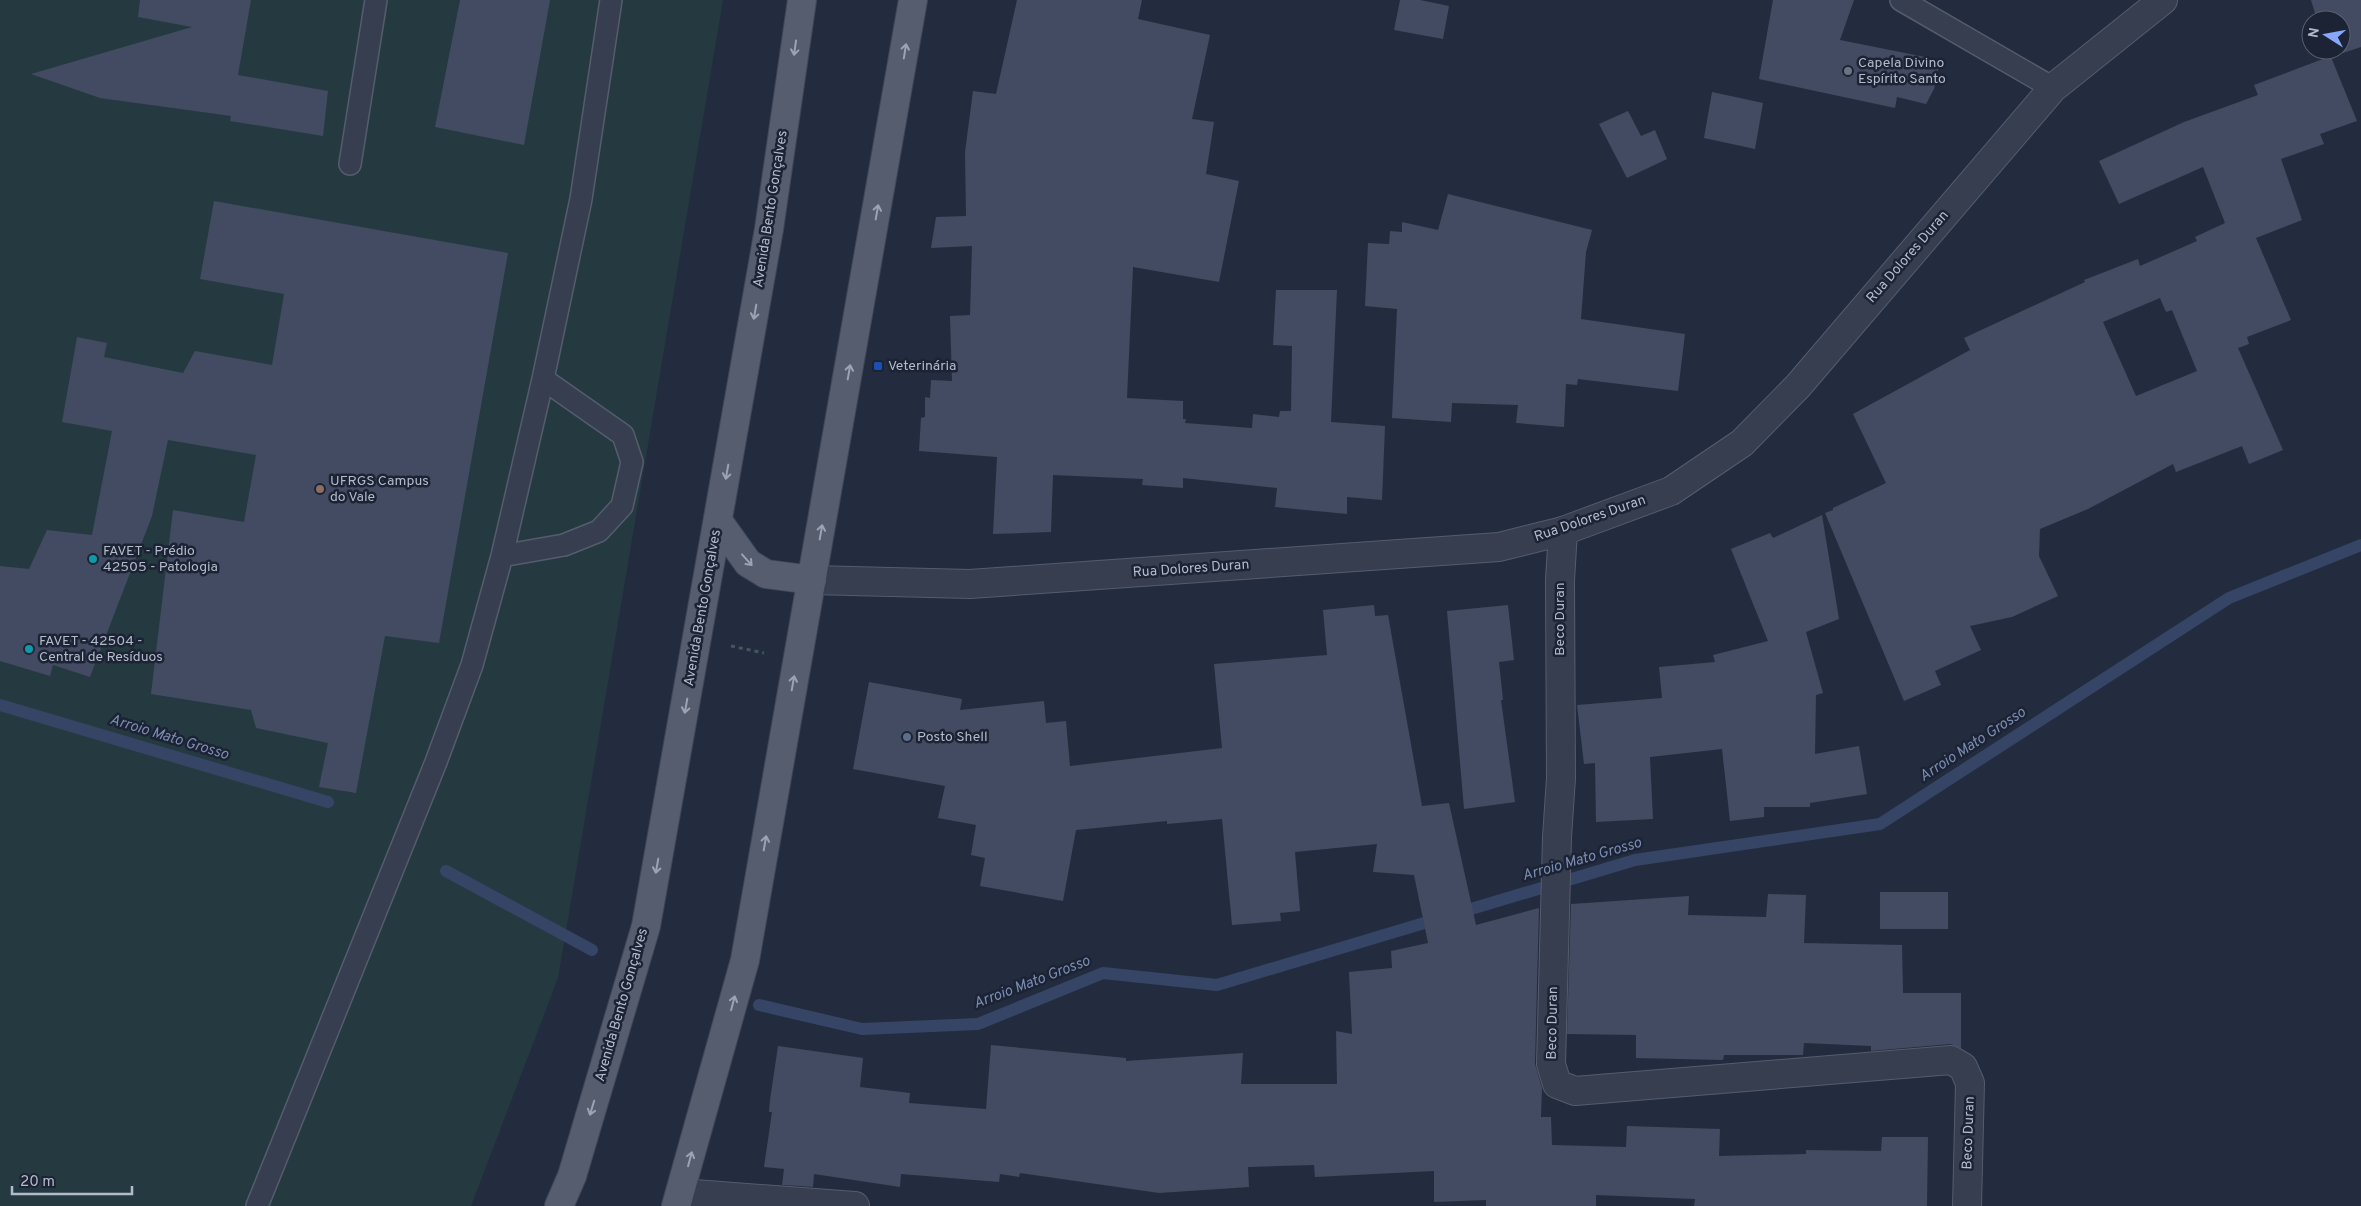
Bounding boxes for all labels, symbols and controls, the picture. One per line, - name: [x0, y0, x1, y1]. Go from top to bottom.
- north arrow: [2301, 10, 2351, 60]
- text: N: [2305, 26, 2324, 39]
- one-way arrow: [790, 40, 800, 56]
- one-way arrow: [900, 44, 910, 60]
- place label: Capela Divino Espírito Santo: [1858, 55, 1946, 88]
- marker: Capela Divino Espírito Santo: [1842, 65, 1854, 77]
- street label: Avenida Bento Gonçalves: [750, 129, 792, 289]
- one-way arrow: [873, 204, 882, 220]
- street label: Rua Dolores Duran: [1863, 207, 1953, 307]
- one-way arrow: [749, 303, 759, 319]
- place label: Veterinária: [888, 358, 957, 375]
- marker: Veterinária: [872, 360, 884, 372]
- one-way arrow: [844, 364, 854, 380]
- one-way arrow: [721, 463, 731, 479]
- place label: UFRGS Campus do Vale: [330, 473, 429, 506]
- marker: UFRGS Campus do Vale: [314, 483, 326, 495]
- street label: Rua Dolores Duran: [1532, 492, 1648, 546]
- one-way arrow: [816, 524, 826, 540]
- street label: Avenida Bento Gonçalves: [681, 528, 725, 688]
- place label: FAVET - Prédio 42505 - Patologia: [103, 543, 218, 576]
- marker: FAVET - Prédio 42505 - Patologia: [87, 553, 99, 565]
- one-way arrow: [741, 553, 753, 566]
- street label: Rua Dolores Duran: [1132, 556, 1250, 582]
- street label: Beco Duran: [1552, 582, 1569, 656]
- place label: FAVET - 42504 - Central de Resíduos: [39, 633, 163, 666]
- marker: FAVET - 42504 - Central de Resíduos: [23, 643, 35, 655]
- one-way arrow: [788, 676, 798, 692]
- one-way arrow: [680, 698, 690, 714]
- water label: Arroio Mato Grosso: [1916, 703, 2030, 786]
- water label: Arroio Mato Grosso: [107, 711, 231, 765]
- place label: Posto Shell: [917, 729, 988, 746]
- marker: Posto Shell: [901, 731, 913, 743]
- water label: Arroio Mato Grosso: [1520, 834, 1644, 886]
- one-way arrow: [760, 836, 770, 852]
- one-way arrow: [651, 858, 661, 874]
- street label: Avenida Bento Gonçalves: [592, 926, 652, 1084]
- water label: Arroio Mato Grosso: [971, 952, 1093, 1014]
- street label: Beco Duran: [1544, 986, 1562, 1060]
- one-way arrow: [729, 995, 739, 1011]
- street label: Beco Duran: [1959, 1096, 1979, 1170]
- one-way arrow: [587, 1099, 597, 1115]
- one-way arrow: [686, 1152, 696, 1168]
- scale bar: [12, 1164, 132, 1196]
- text: 20 m: [20, 1173, 55, 1192]

